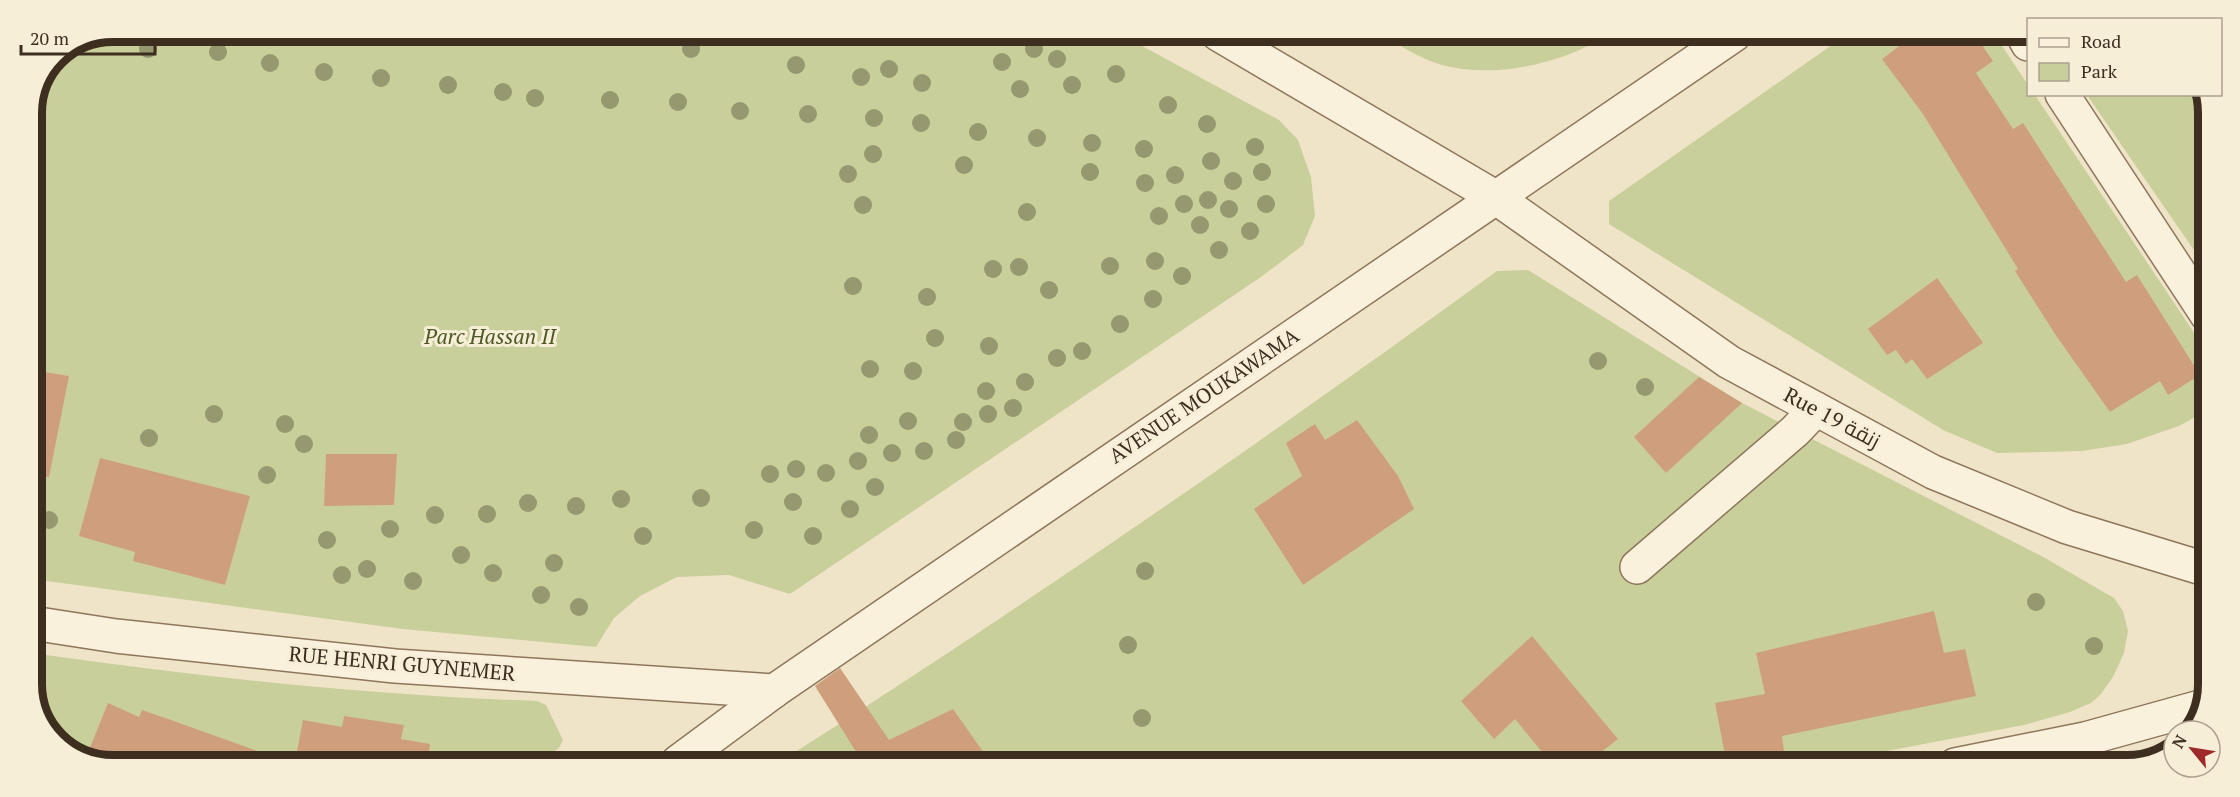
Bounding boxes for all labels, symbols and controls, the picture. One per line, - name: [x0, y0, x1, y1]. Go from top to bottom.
- scale bar: [21, 18, 154, 56]
- legend: [2027, 18, 2222, 96]
- text: 20 m: [30, 26, 70, 50]
- text: Road: [2081, 29, 2121, 53]
- text: Park: [2081, 59, 2118, 83]
- street label: AVENUE MOUKAWAMA: [1103, 321, 1304, 469]
- park label: Parc Hassan II: [423, 322, 557, 350]
- street label: Rue 19 زنقة: [1779, 380, 1886, 454]
- street label: RUE HENRI GUYNEMER: [288, 639, 517, 687]
- north arrow: [2162, 719, 2222, 779]
- text: N: [2166, 731, 2192, 752]

